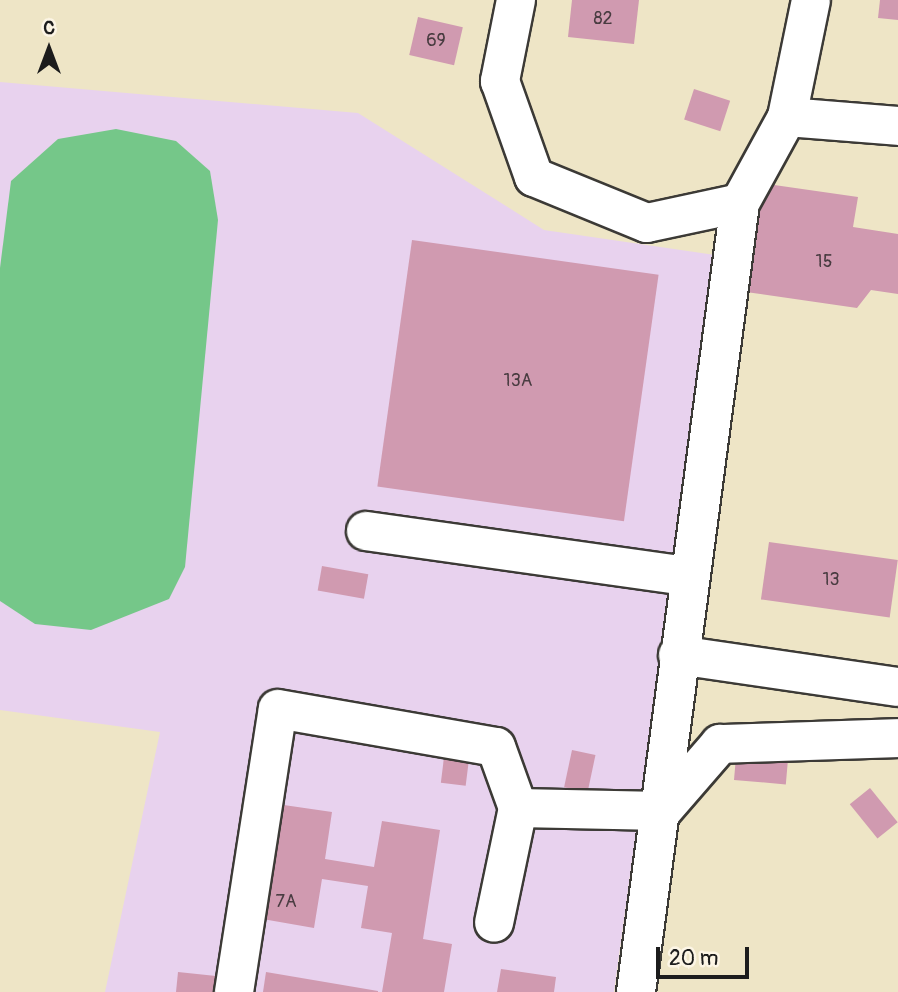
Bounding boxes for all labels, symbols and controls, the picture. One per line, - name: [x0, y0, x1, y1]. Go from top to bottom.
- house number: 82: [593, 8, 613, 30]
- north arrow: [14, 14, 84, 84]
- text: С: [43, 16, 55, 40]
- house number: 69: [426, 30, 446, 52]
- house number: 15: [816, 251, 832, 273]
- house number: 13А: [504, 370, 532, 392]
- house number: 13: [822, 569, 840, 591]
- house number: 7А: [275, 891, 297, 913]
- scale bar: [660, 932, 753, 976]
- text: 20 m: [669, 945, 718, 972]

